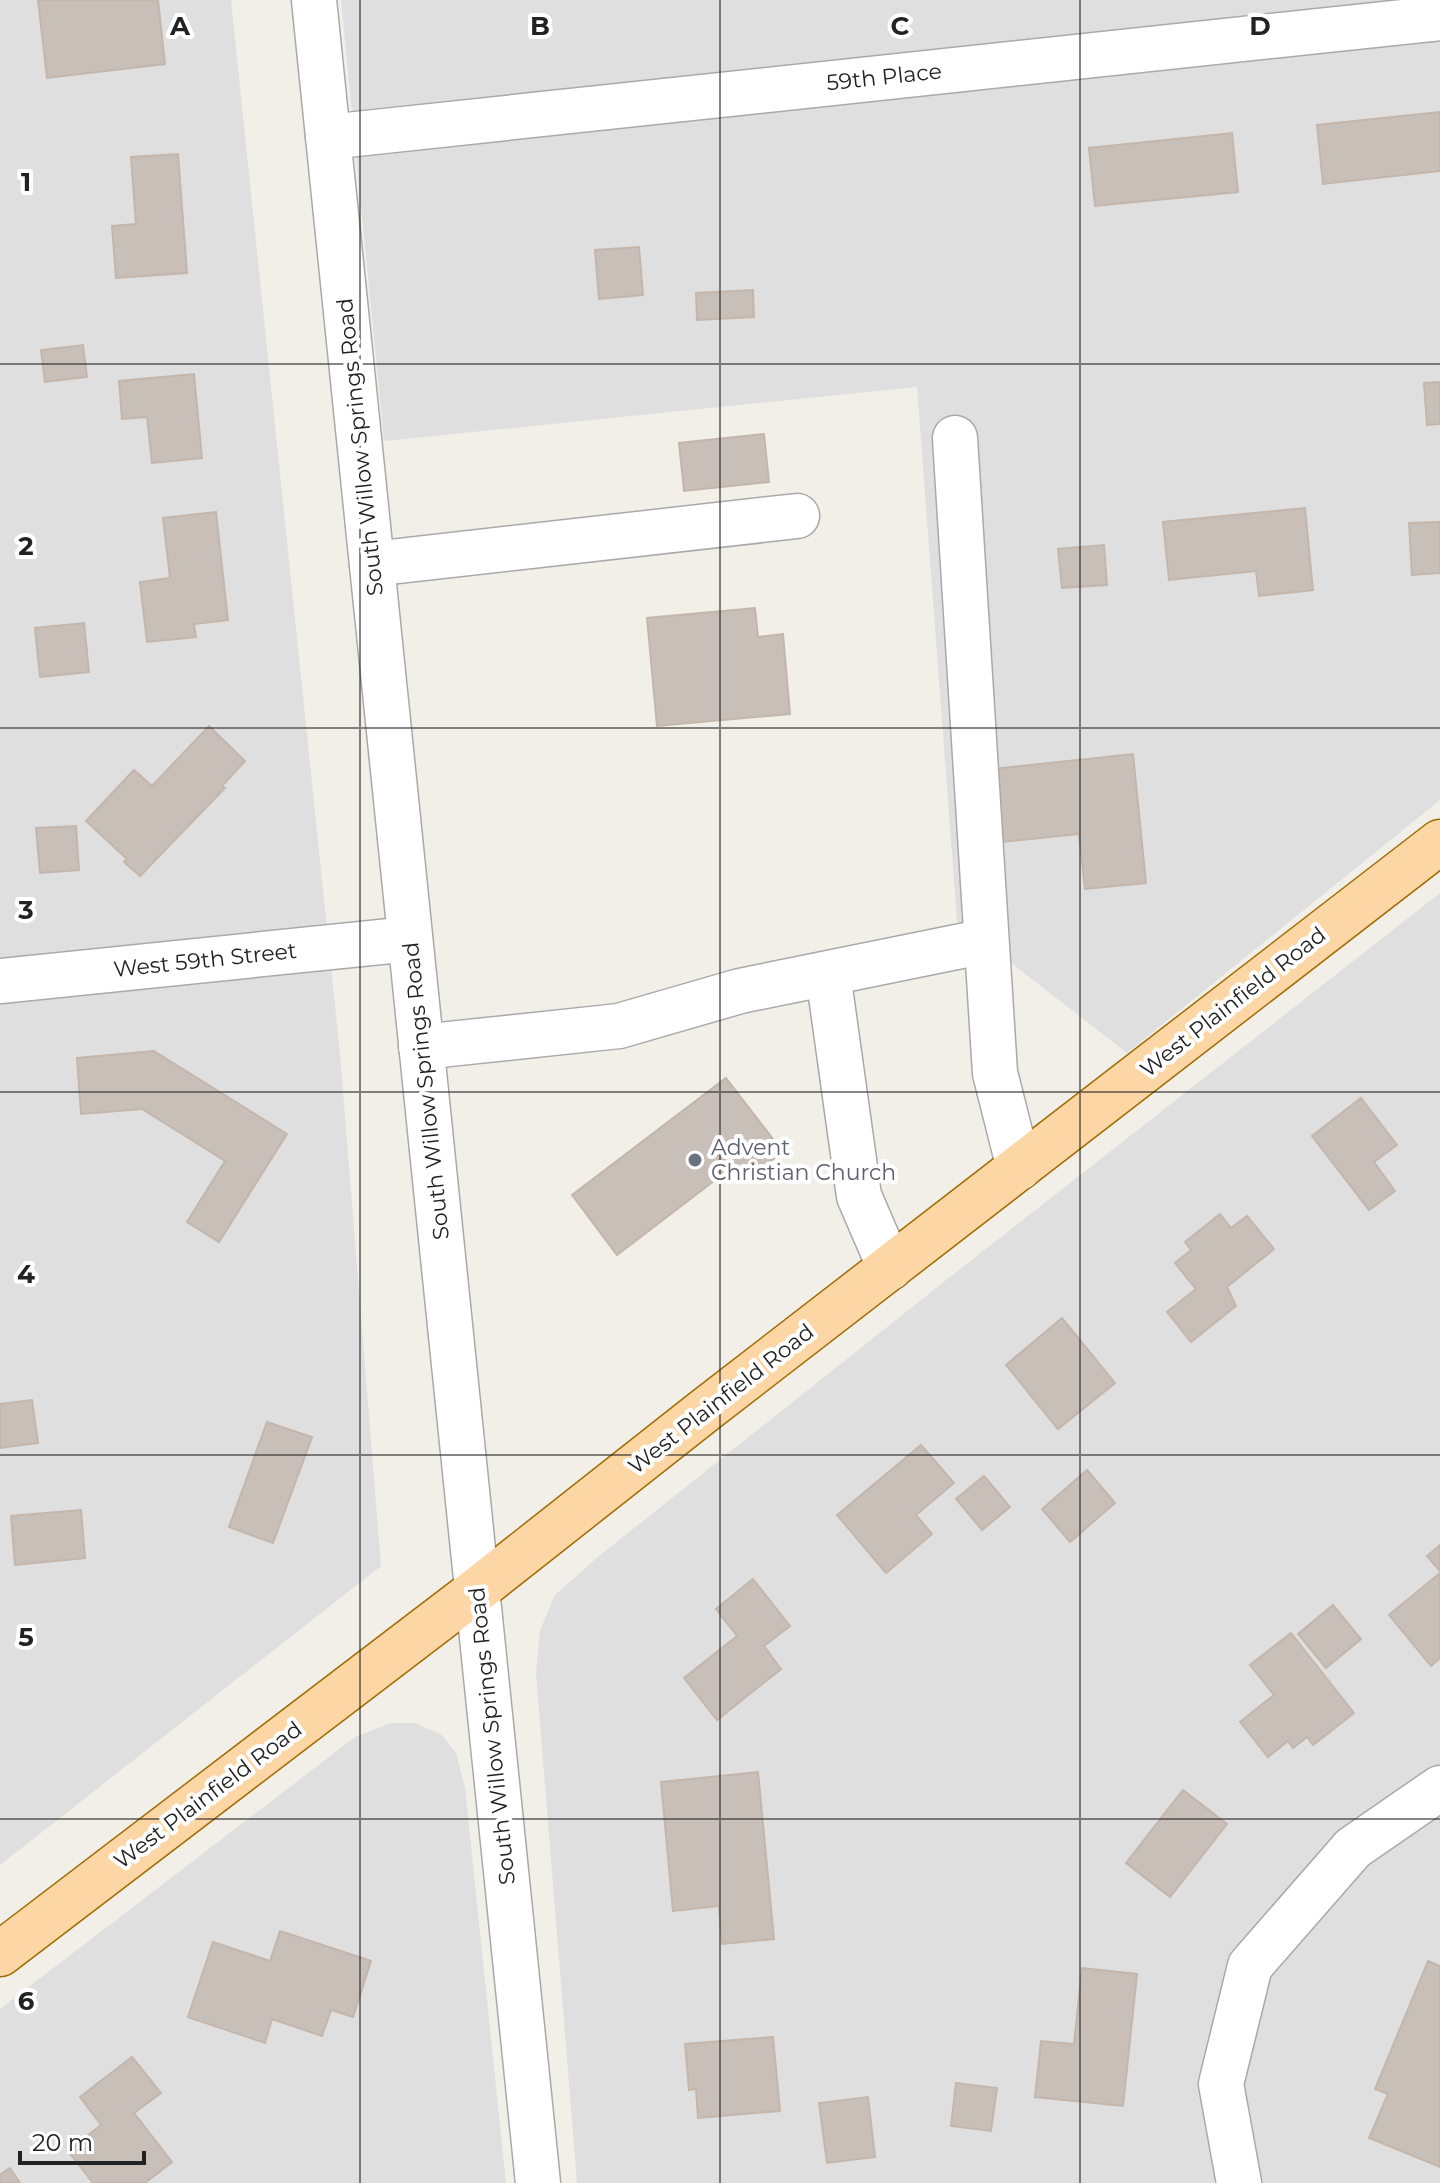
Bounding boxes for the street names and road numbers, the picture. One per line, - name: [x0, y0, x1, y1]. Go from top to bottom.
- street label: 59th Place: [825, 58, 943, 96]
- street label: South Willow Springs Road: [331, 297, 389, 597]
- street label: West Plainfield Road: [1135, 921, 1331, 1083]
- street label: West 59th Street: [112, 937, 298, 983]
- street label: South Willow Springs Road: [397, 941, 455, 1241]
- street label: West Plainfield Road: [623, 1318, 819, 1480]
- street label: South Willow Springs Road: [463, 1586, 521, 1886]
- street label: West Plainfield Road: [109, 1716, 307, 1874]

